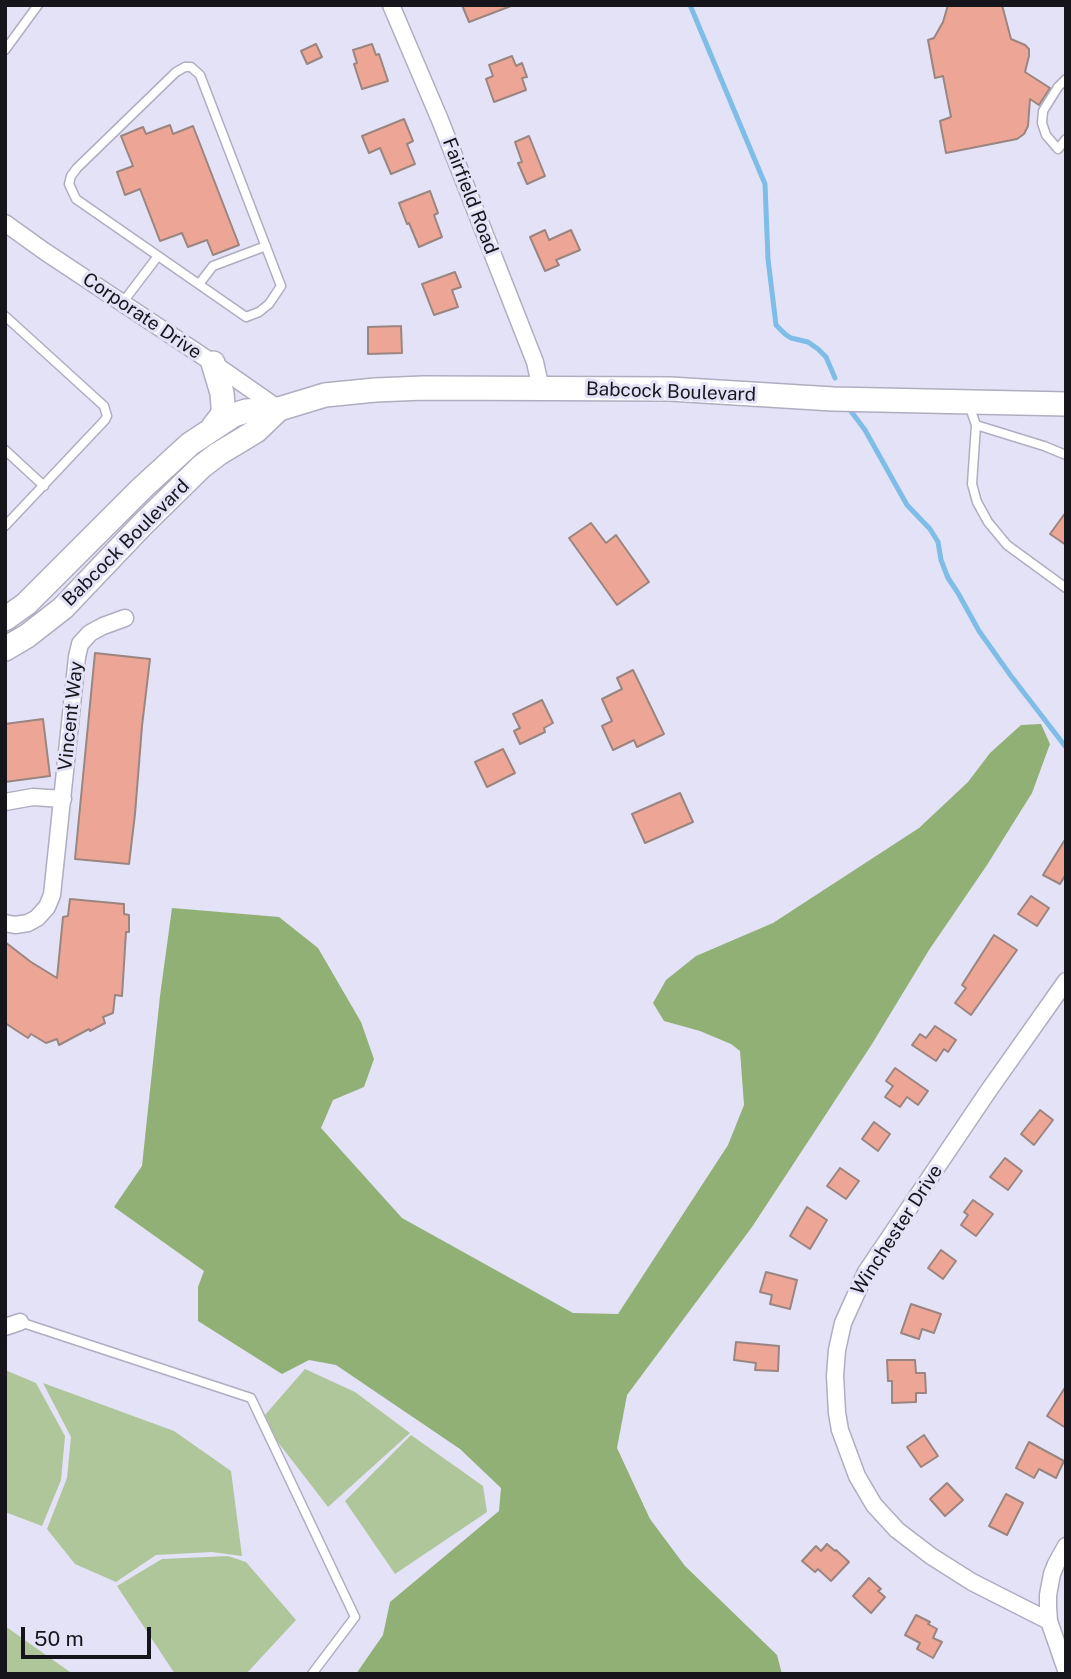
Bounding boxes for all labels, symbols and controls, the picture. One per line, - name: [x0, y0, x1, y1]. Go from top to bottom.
- street label: Fairfield Road: [437, 135, 503, 257]
- street label: Corporate Drive: [78, 268, 206, 364]
- street label: Babcock Boulevard: [586, 378, 756, 406]
- street label: Babcock Boulevard: [58, 475, 194, 611]
- street label: Vincent Way: [54, 660, 88, 772]
- street label: Winchester Drive: [846, 1161, 948, 1299]
- scale bar: [24, 1612, 154, 1656]
- text: 50 m: [34, 1626, 84, 1651]

